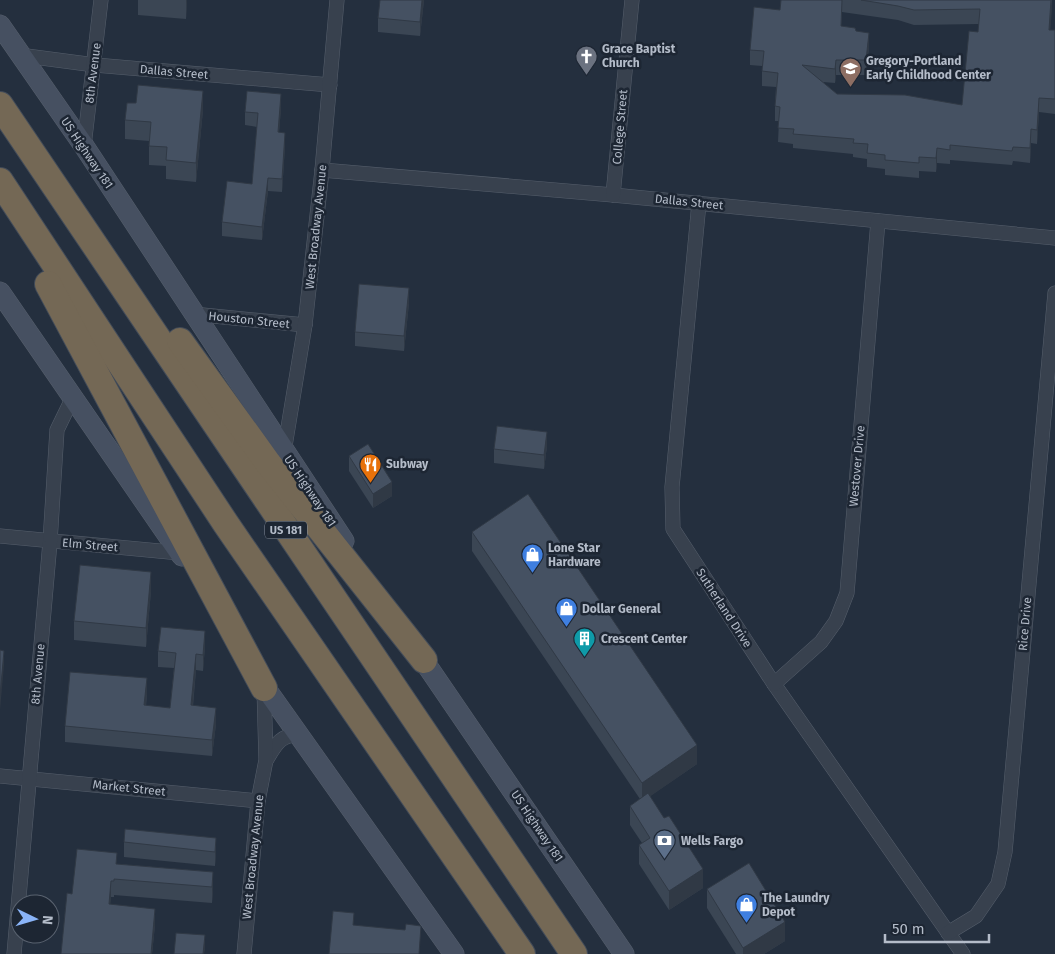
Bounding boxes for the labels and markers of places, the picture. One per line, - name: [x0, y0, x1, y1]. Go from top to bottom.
- place label: Grace Baptist Church: [602, 42, 676, 70]
- church icon: Grace Baptist Church: [574, 44, 598, 75]
- place label: Gregory-Portland Early Childhood Center: [866, 54, 991, 82]
- school or university icon: Gregory-Portland Early Childhood Center: [838, 56, 862, 87]
- restaurant icon: Subway: [358, 452, 382, 483]
- place label: Subway: [386, 457, 429, 471]
- place label: Lone Star Hardware: [548, 541, 601, 569]
- shop icon: Lone Star Hardware: [520, 543, 544, 574]
- shop icon: Dollar General: [554, 597, 578, 628]
- place label: Dollar General: [582, 602, 661, 616]
- building icon: Crescent Center: [573, 627, 597, 658]
- place label: Crescent Center: [601, 632, 687, 646]
- bank icon: Wells Fargo: [653, 829, 677, 860]
- place label: Wells Fargo: [681, 834, 743, 848]
- place label: The Laundry Depot: [762, 891, 830, 919]
- shop icon: The Laundry Depot: [734, 893, 758, 924]

